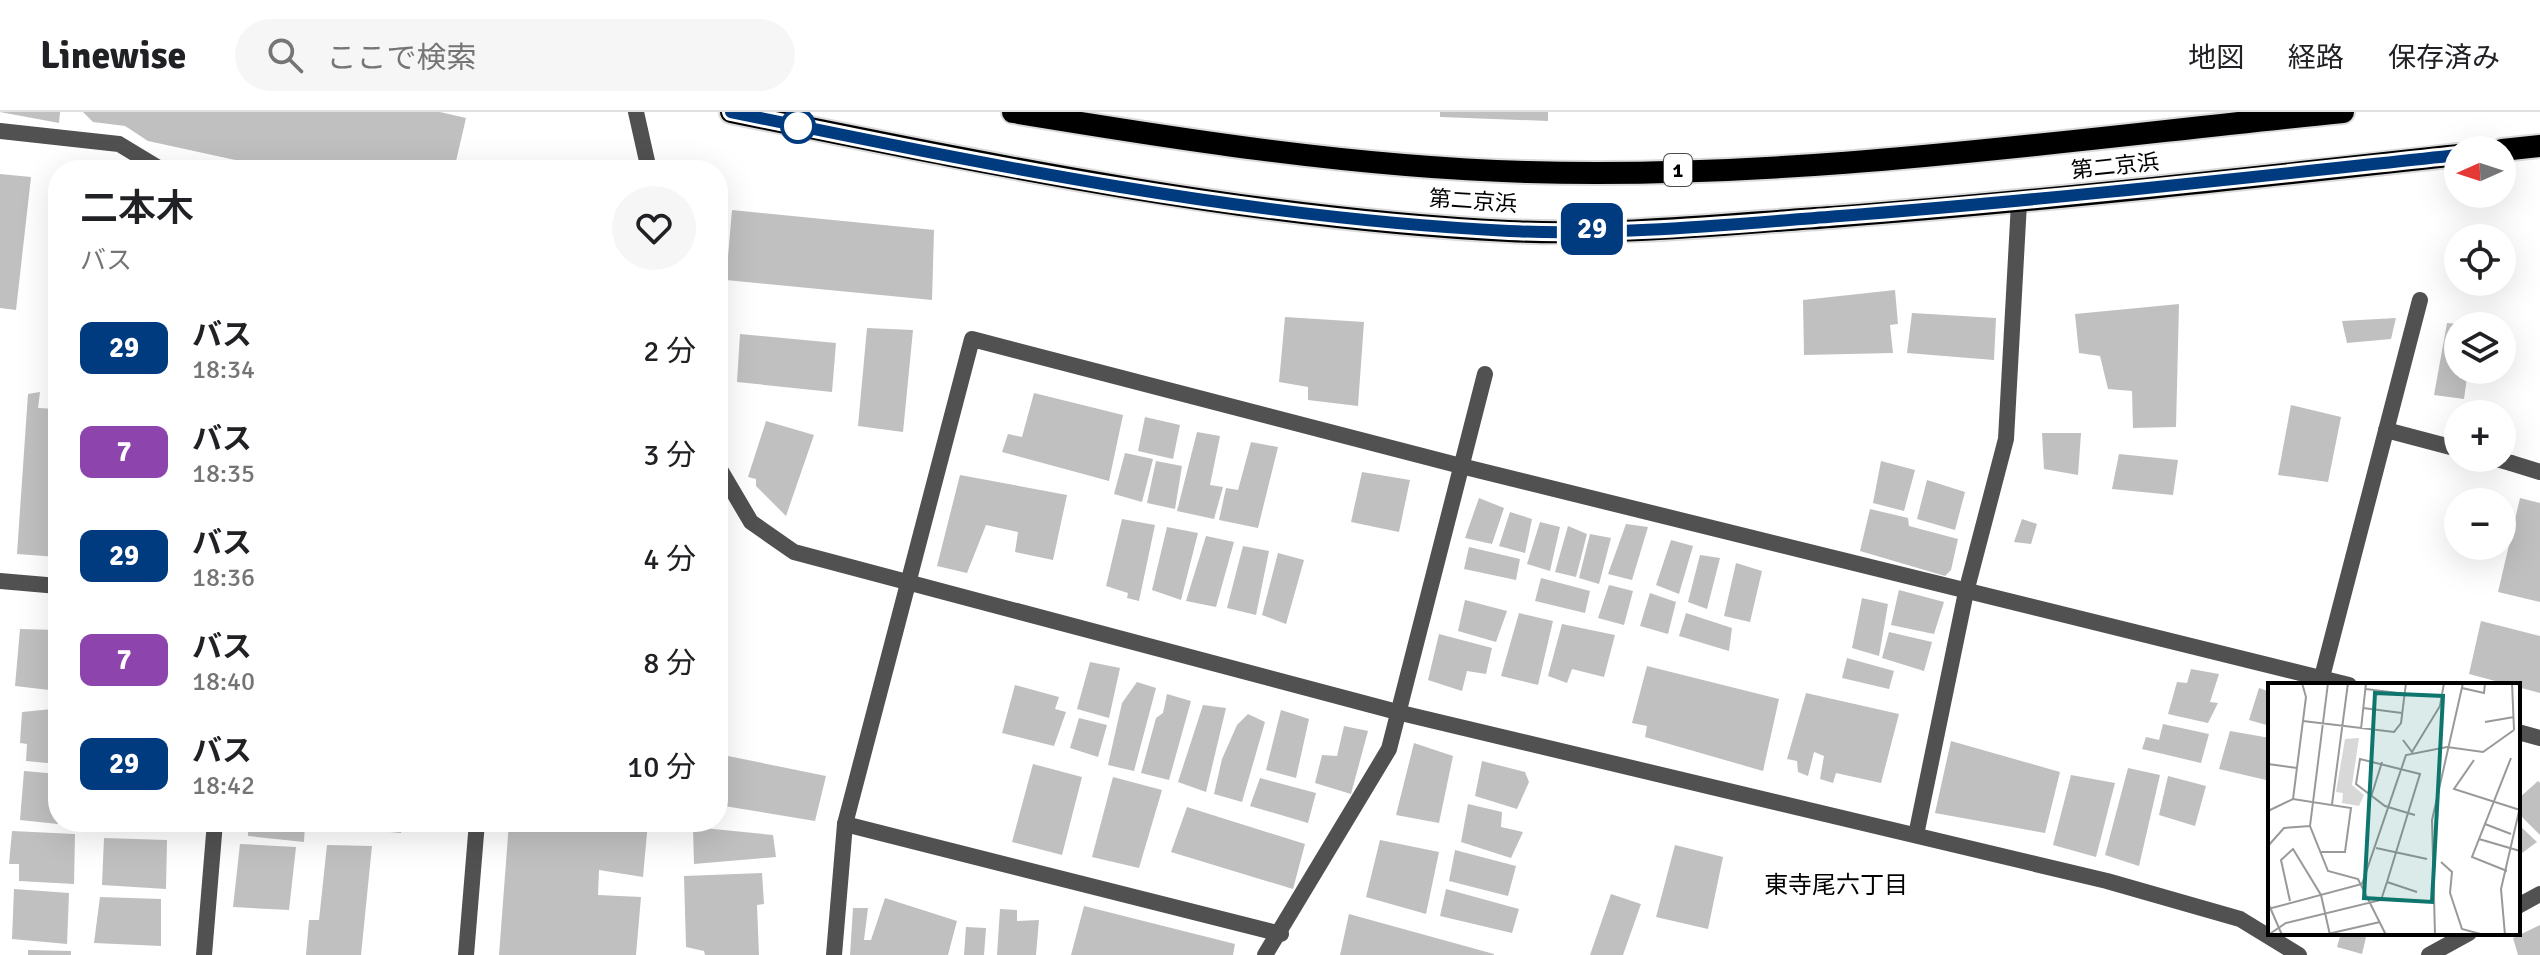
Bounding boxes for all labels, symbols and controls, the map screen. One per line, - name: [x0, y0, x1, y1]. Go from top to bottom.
- search box: [235, 19, 795, 91]
- text: Linewise: [40, 32, 187, 79]
- icon: search: [263, 33, 307, 77]
- text: ここで検索: [327, 40, 477, 77]
- text: 地図: [2188, 41, 2244, 75]
- text: 経路: [2288, 41, 2344, 75]
- text: 保存済み: [2388, 41, 2500, 75]
- unlabelled marker: [781, 109, 815, 143]
- north arrow: [2444, 136, 2516, 208]
- map controls: [2444, 136, 2516, 560]
- street label: 第二京浜: [2070, 148, 2160, 184]
- road number: 1: [1664, 154, 1692, 186]
- street label: 第二京浜: [1428, 184, 1518, 218]
- text: 二本木: [80, 185, 194, 232]
- button: heart: [612, 186, 696, 270]
- line badge: 29: [1556, 203, 1628, 255]
- text: 29: [1577, 212, 1607, 246]
- button: locate: [2444, 224, 2516, 296]
- text: バス: [80, 245, 132, 277]
- button: layers: [2444, 312, 2516, 384]
- text: バス: [192, 317, 252, 354]
- text: 29: [109, 331, 139, 365]
- text: 2 分: [643, 333, 696, 370]
- text: 18:34: [192, 354, 255, 386]
- button: +: [2444, 400, 2516, 472]
- text: バス: [192, 421, 252, 458]
- text: 7: [116, 435, 132, 469]
- text: 3 分: [643, 437, 696, 474]
- text: 18:35: [192, 458, 255, 490]
- button: −: [2444, 488, 2516, 560]
- text: バス: [192, 525, 252, 562]
- text: 29: [109, 539, 139, 573]
- text: 4 分: [643, 541, 696, 578]
- text: 18:36: [192, 562, 255, 594]
- text: バス: [192, 629, 252, 666]
- text: 7: [116, 643, 132, 677]
- text: 8 分: [643, 645, 696, 682]
- text: 18:40: [192, 666, 255, 698]
- inset map: [2268, 683, 2520, 935]
- text: バス: [192, 733, 252, 770]
- text: 29: [109, 747, 139, 781]
- text: 10 分: [627, 749, 696, 786]
- text: 18:42: [192, 770, 255, 802]
- district label: 東寺尾六丁目: [1764, 870, 1908, 900]

